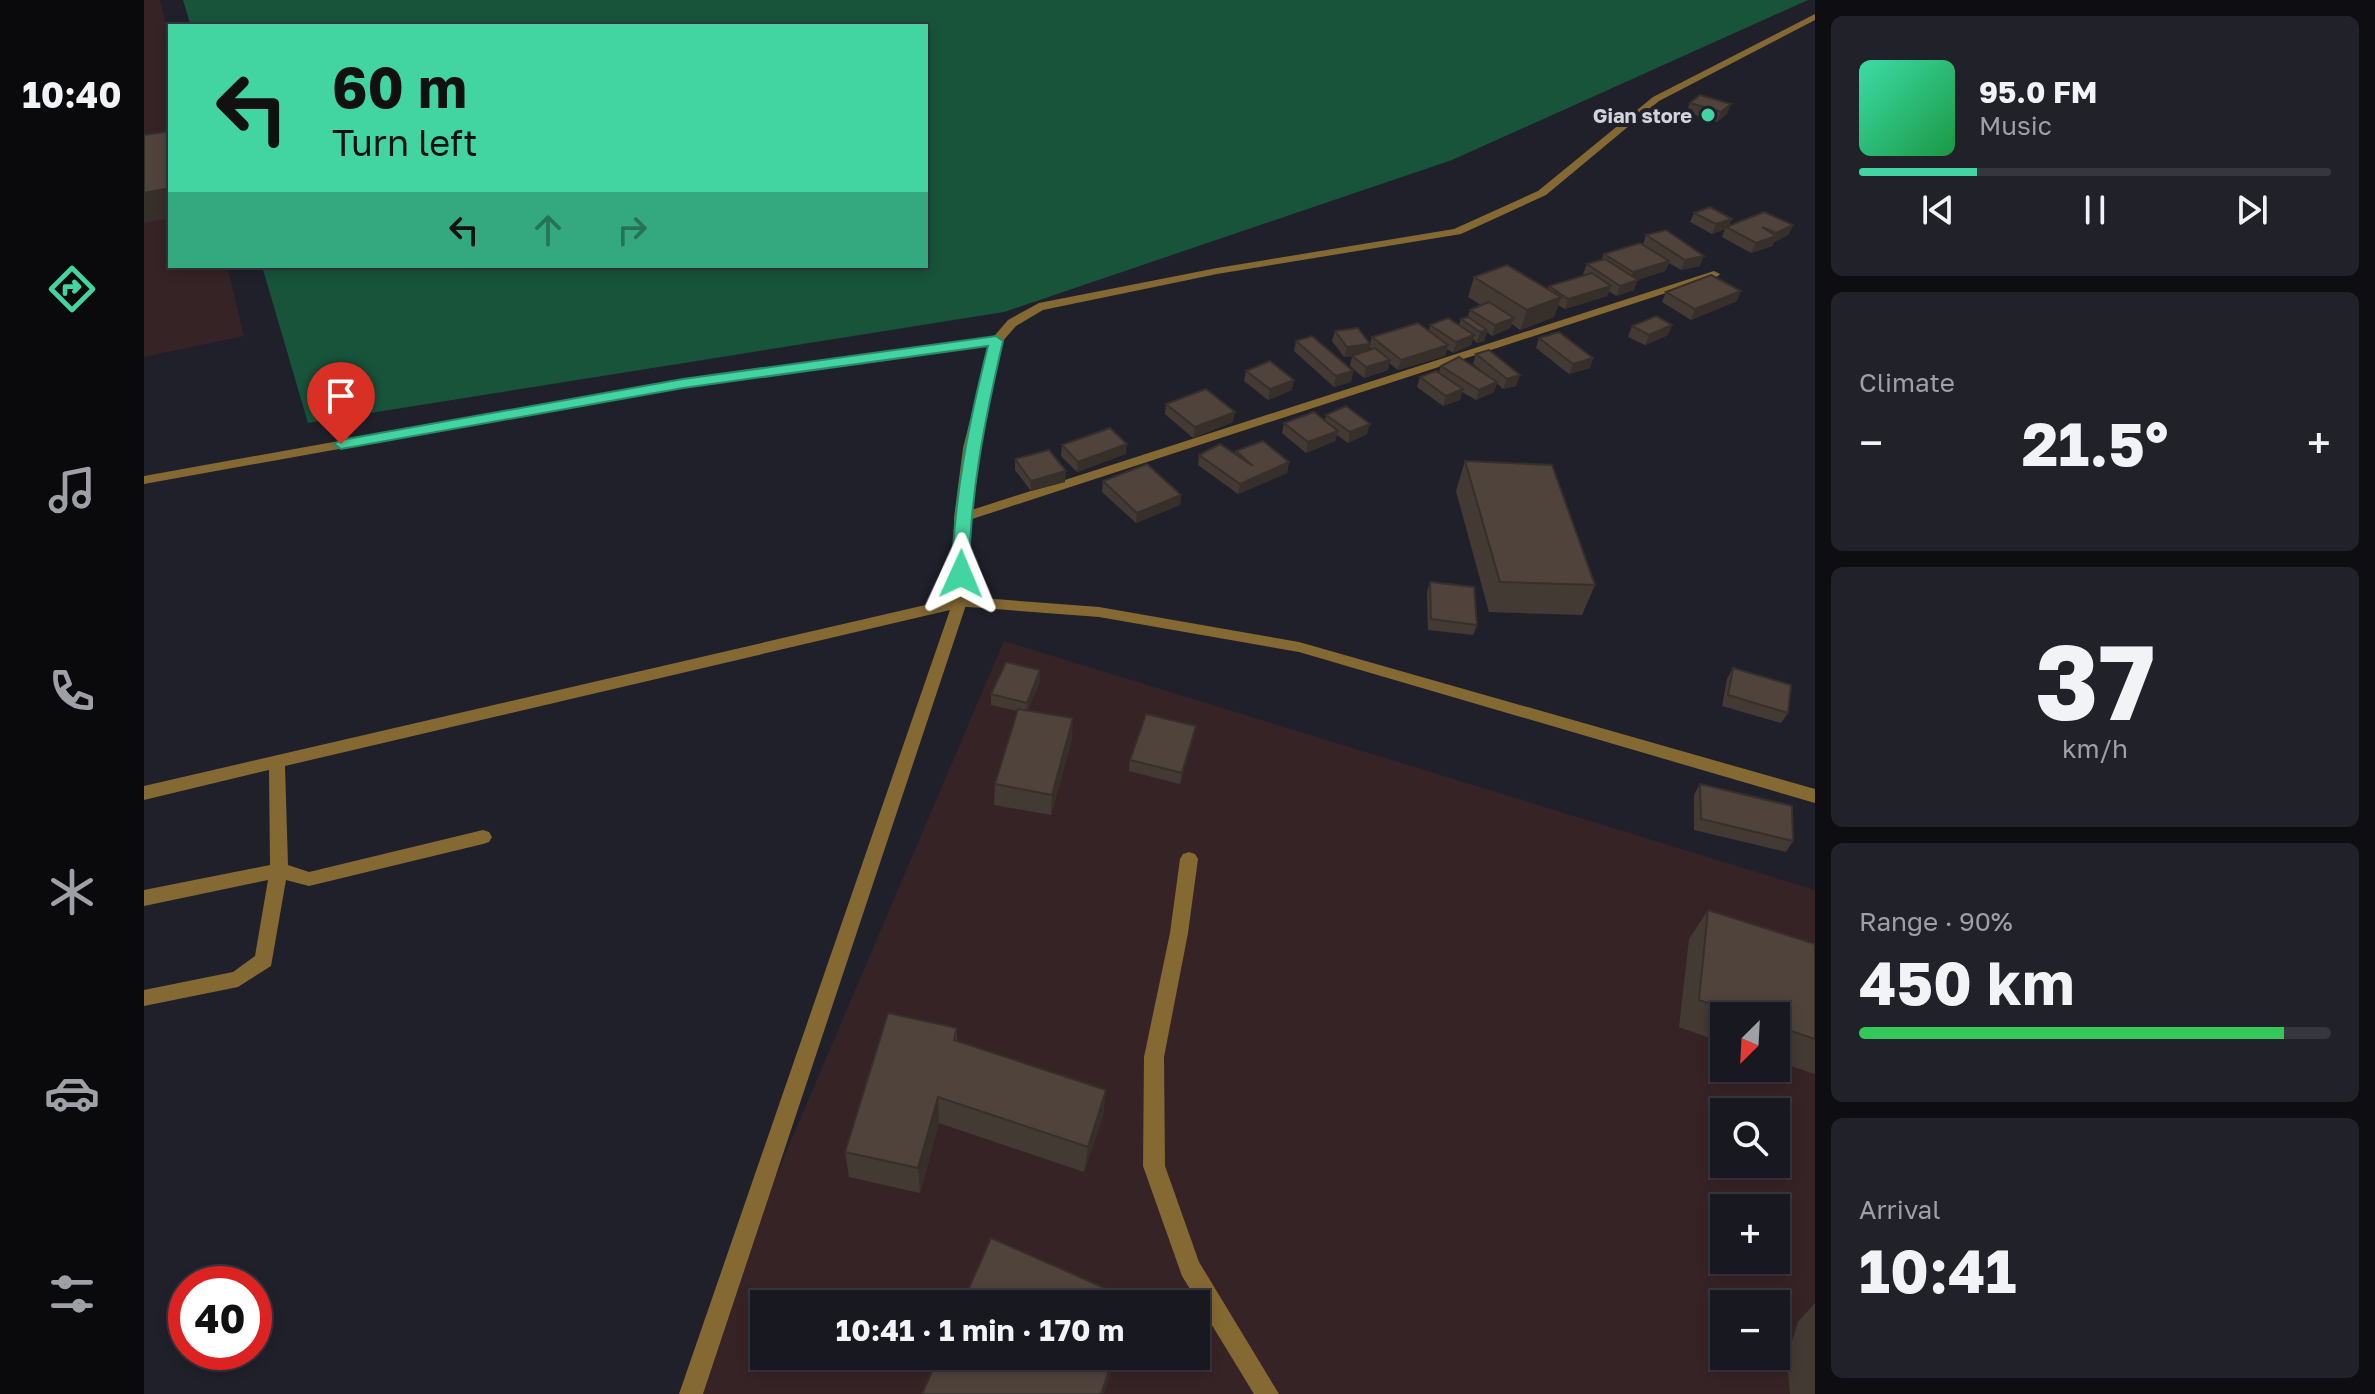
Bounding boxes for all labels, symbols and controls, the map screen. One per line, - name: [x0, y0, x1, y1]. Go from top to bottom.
- text: 60 m: [332, 53, 467, 120]
- icon: left: [200, 56, 304, 160]
- text: 10:40: [22, 73, 122, 116]
- text: 95.0 FM: [1979, 74, 2098, 110]
- place label: Gian store: [1593, 103, 1692, 127]
- marker: Gian store: [1699, 106, 1717, 124]
- text: Music: [1979, 110, 2052, 141]
- text: Turn left: [332, 121, 478, 164]
- icon: previous: [1916, 188, 1960, 232]
- icon: pause: [2073, 188, 2117, 232]
- icon: next: [2230, 188, 2274, 232]
- icon: left: [442, 208, 486, 252]
- icon: ahead: [526, 208, 570, 252]
- icon: right: [610, 208, 654, 252]
- icon: directions: [44, 261, 100, 317]
- pin: [307, 362, 375, 444]
- text: Climate: [1859, 367, 1955, 398]
- icon: arrive: [319, 374, 363, 418]
- text: 21.5°: [2022, 407, 2168, 479]
- text: −: [1859, 416, 1883, 469]
- text: +: [2307, 416, 2331, 469]
- icon: music: [44, 462, 100, 518]
- position arrow: [919, 532, 1003, 616]
- text: 37: [2035, 618, 2155, 743]
- icon: phone: [44, 663, 100, 719]
- text: km/h: [2062, 733, 2128, 764]
- icon: climate: [44, 864, 100, 920]
- text: Range · 90%: [1859, 906, 2013, 937]
- text: 450 km: [1859, 946, 2074, 1018]
- north arrow: [1710, 1002, 1790, 1082]
- map controls: [1710, 1002, 1790, 1370]
- icon: car: [44, 1065, 100, 1121]
- button: search: [1710, 1098, 1790, 1178]
- button: +: [1710, 1194, 1790, 1274]
- text: Arrival: [1859, 1194, 1940, 1225]
- text: 10:41: [1859, 1234, 2017, 1306]
- icon: filters: [44, 1266, 100, 1322]
- speed limit sign: 40: [168, 1266, 272, 1370]
- button: −: [1710, 1290, 1790, 1370]
- text: 10:41 · 1 min · 170 m: [836, 1312, 1124, 1348]

